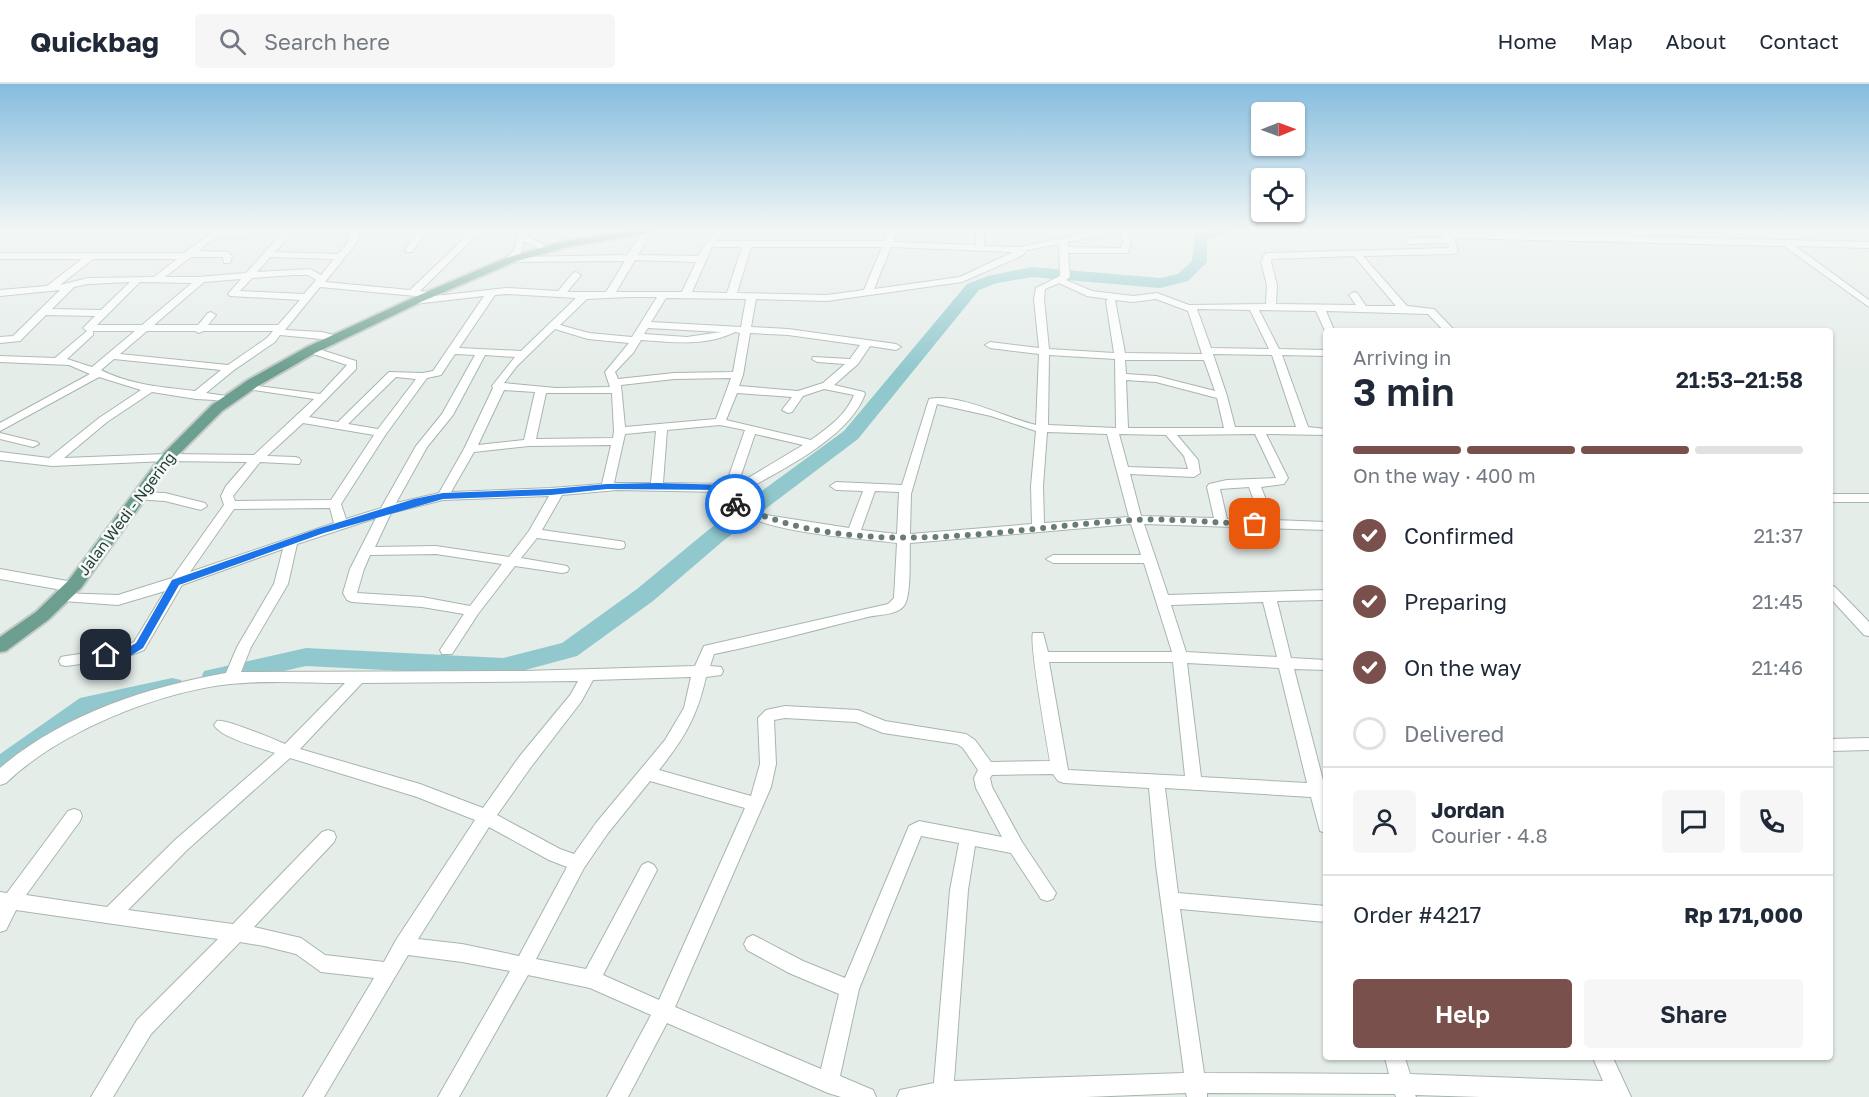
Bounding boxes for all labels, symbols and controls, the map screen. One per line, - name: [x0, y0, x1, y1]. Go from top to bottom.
- search box: [195, 14, 615, 68]
- text: Quickbag: [30, 25, 159, 58]
- icon: search: [216, 25, 249, 58]
- text: Search here: [264, 28, 390, 55]
- text: Home: [1497, 28, 1557, 54]
- text: Map: [1590, 28, 1633, 54]
- text: About: [1666, 28, 1726, 54]
- text: Contact: [1759, 28, 1839, 54]
- north arrow: [1251, 102, 1305, 156]
- map controls: [1251, 102, 1305, 222]
- button: locate: [1251, 168, 1305, 222]
- text: Arriving in: [1353, 345, 1451, 369]
- text: 21:53–21:58: [1676, 366, 1803, 393]
- text: 3 min: [1353, 368, 1455, 415]
- street label: Jalan Wedi - Ngering: [74, 448, 178, 579]
- text: On the way · 400 m: [1353, 463, 1536, 487]
- courier: [705, 474, 765, 534]
- icon: bike: [719, 488, 752, 521]
- pin: [1229, 498, 1280, 549]
- icon: bag: [1238, 507, 1271, 540]
- icon: check: [1353, 519, 1386, 552]
- text: Confirmed: [1404, 522, 1514, 549]
- text: 21:37: [1753, 523, 1803, 547]
- icon: check: [1353, 585, 1386, 618]
- text: Preparing: [1404, 588, 1507, 615]
- text: 21:45: [1752, 589, 1803, 613]
- pin: [80, 629, 131, 680]
- icon: home: [89, 638, 122, 671]
- icon: check: [1353, 651, 1386, 684]
- text: On the way: [1404, 654, 1522, 681]
- text: 21:46: [1751, 655, 1803, 679]
- text: Delivered: [1404, 720, 1504, 747]
- button: person: [1353, 790, 1416, 853]
- button: chat: [1662, 790, 1725, 853]
- button: phone: [1740, 790, 1803, 853]
- text: Jordan: [1431, 796, 1505, 823]
- text: Courier · 4.8: [1431, 823, 1548, 847]
- text: Order #4217: [1353, 901, 1481, 928]
- text: Rp 171,000: [1684, 901, 1803, 928]
- button: Help: [1353, 979, 1572, 1048]
- button: Share: [1584, 979, 1803, 1048]

